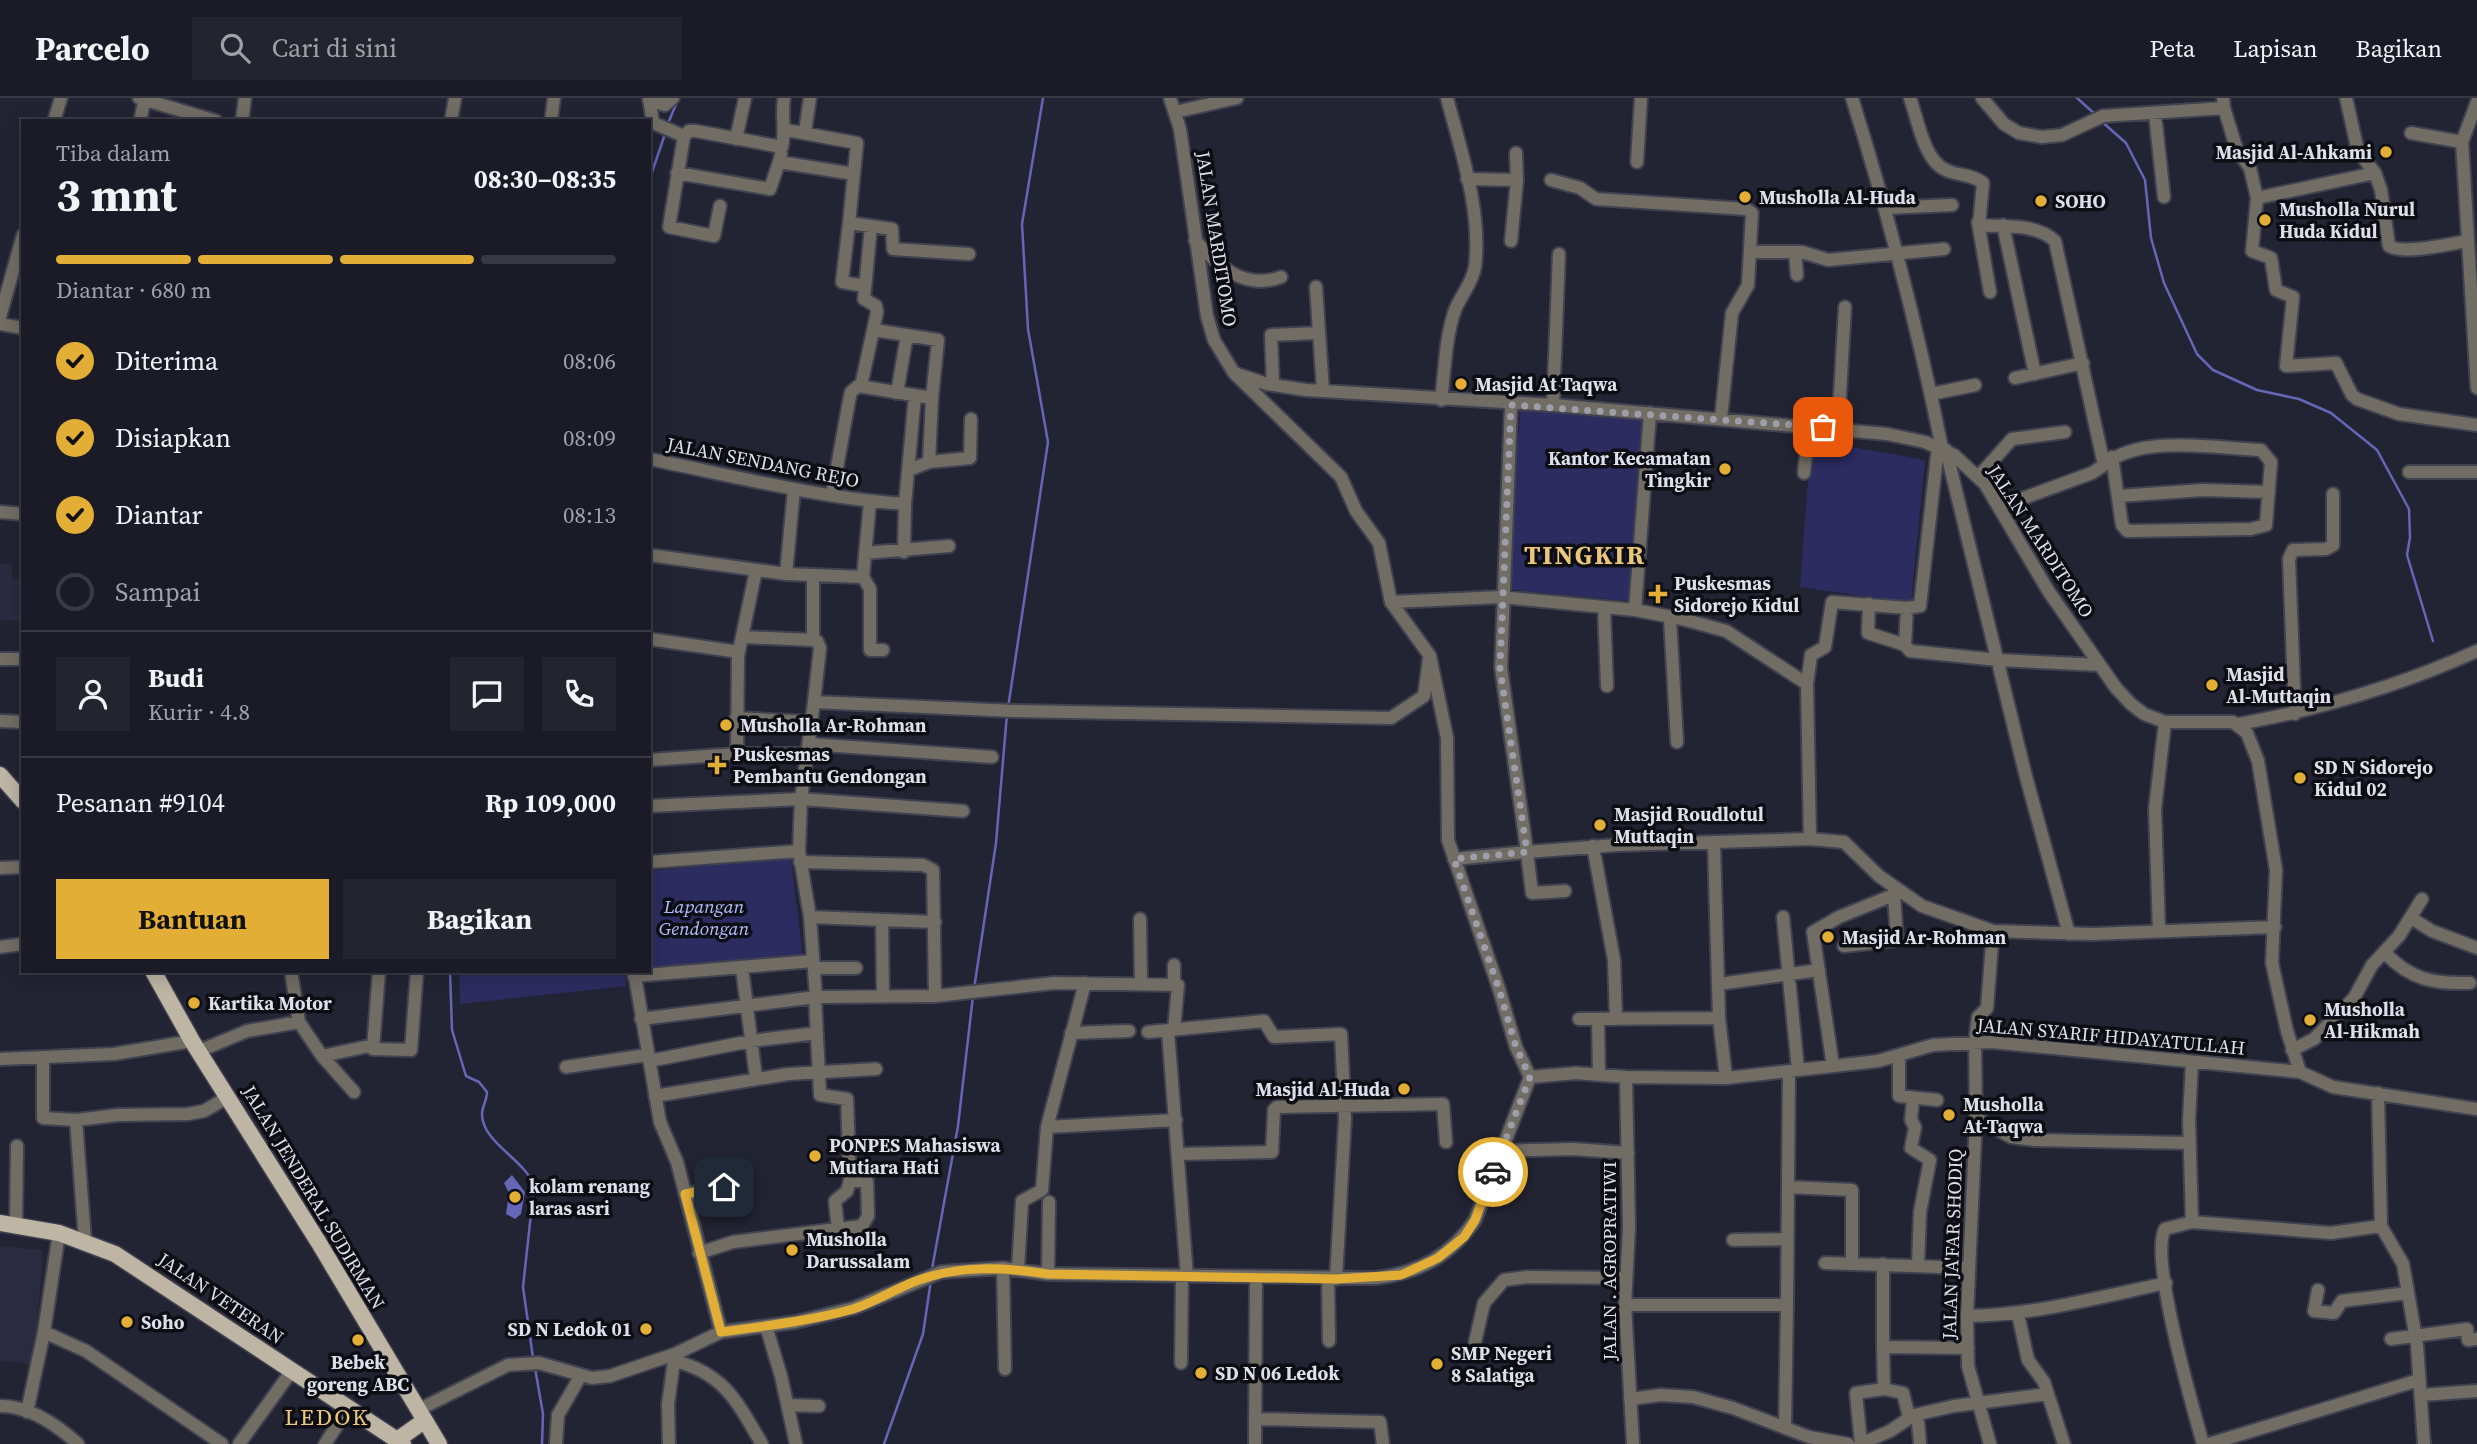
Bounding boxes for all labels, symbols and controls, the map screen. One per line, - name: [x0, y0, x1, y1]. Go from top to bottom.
- search box: [192, 17, 682, 80]
- text: Parcelo: [35, 26, 150, 71]
- icon: search: [216, 29, 254, 67]
- text: Cari di sini: [272, 30, 397, 66]
- text: Peta: [2149, 32, 2195, 65]
- text: Lapisan: [2233, 32, 2318, 65]
- text: Bagikan: [2356, 32, 2442, 65]
- text: Tiba dalam: [56, 137, 171, 169]
- place label: Masjid Al-Ahkami: [2215, 139, 2372, 165]
- marker: Masjid Al-Ahkami: [2378, 144, 2394, 160]
- street label: JALAN MARDITOMO: [1190, 148, 1244, 329]
- text: 08:30–08:35: [474, 161, 616, 197]
- text: 3 mnt: [56, 163, 177, 226]
- place label: Musholla Al-Huda: [1759, 184, 1917, 210]
- place label: SOHO: [2055, 188, 2106, 214]
- marker: Musholla Al-Huda: [1737, 189, 1753, 205]
- marker: SOHO: [2033, 193, 2049, 209]
- place label: Musholla Nurul Huda Kidul: [2279, 196, 2415, 244]
- marker: Musholla Nurul Huda Kidul: [2257, 212, 2273, 228]
- text: Diantar · 680 m: [56, 274, 212, 306]
- icon: check: [56, 342, 94, 380]
- text: Diterima: [115, 343, 218, 379]
- text: 08:06: [563, 345, 616, 377]
- place label: Masjid At Taqwa: [1475, 371, 1618, 397]
- marker: Masjid At Taqwa: [1453, 376, 1469, 392]
- pin: [1793, 397, 1853, 457]
- icon: bag: [1804, 408, 1842, 446]
- icon: check: [56, 419, 94, 457]
- text: Disiapkan: [115, 420, 231, 456]
- text: 08:09: [563, 422, 616, 454]
- street label: JALAN SENDANG REJO: [664, 430, 861, 493]
- place label: Kantor Kecamatan Tingkir: [1548, 445, 1711, 493]
- street label: JALAN MARDITOMO: [1981, 459, 2100, 622]
- marker: Kantor Kecamatan Tingkir: [1717, 461, 1733, 477]
- icon: check: [56, 496, 94, 534]
- text: Diantar: [115, 497, 203, 533]
- text: 08:13: [563, 499, 616, 531]
- district label: TINGKIR: [1524, 537, 1646, 573]
- place label: Puskesmas Sidorejo Kidul: [1674, 570, 1799, 618]
- text: Sampai: [115, 574, 201, 610]
- marker: Puskesmas Sidorejo Kidul: [1648, 584, 1668, 604]
- button: person: [56, 657, 130, 731]
- button: chat: [450, 657, 524, 731]
- button: phone: [542, 657, 616, 731]
- text: Budi: [148, 660, 204, 696]
- place label: Masjid Al-Muttaqin: [2226, 661, 2332, 709]
- marker: Masjid Al-Muttaqin: [2204, 677, 2220, 693]
- text: Kurir · 4.8: [148, 696, 250, 728]
- place label: Musholla Ar-Rohman: [740, 712, 927, 738]
- marker: Musholla Ar-Rohman: [718, 717, 734, 733]
- place label: Puskesmas Pembantu Gendongan: [733, 741, 927, 789]
- place label: SD N Sidorejo Kidul 02: [2314, 754, 2433, 802]
- marker: Puskesmas Pembantu Gendongan: [707, 755, 727, 775]
- marker: SD N Sidorejo Kidul 02: [2292, 770, 2308, 786]
- text: Pesanan #9104: [56, 785, 225, 821]
- text: Rp 109,000: [485, 785, 616, 821]
- place label: Masjid Roudlotul Muttaqin: [1614, 801, 1764, 849]
- marker: Masjid Roudlotul Muttaqin: [1592, 817, 1608, 833]
- button: Bantuan: [56, 879, 329, 959]
- button: Bagikan: [343, 879, 616, 959]
- park label: Lapangan Gendongan: [659, 893, 749, 941]
- place label: Masjid Ar-Rohman: [1842, 924, 2006, 950]
- marker: Masjid Ar-Rohman: [1820, 929, 1836, 945]
- place label: Kartika Motor: [208, 990, 332, 1016]
- marker: Kartika Motor: [186, 995, 202, 1011]
- place label: Musholla Al-Hikmah: [2324, 996, 2420, 1044]
- street label: JALAN SYARIF HIDAYATULLAH: [1975, 1011, 2246, 1061]
- marker: Musholla Al-Hikmah: [2302, 1012, 2318, 1028]
- place label: Masjid Al-Huda: [1256, 1076, 1391, 1102]
- street label: JALAN JENDERAL SUDIRMAN: [236, 1079, 391, 1314]
- marker: Masjid Al-Huda: [1396, 1081, 1412, 1097]
- place label: Musholla At-Taqwa: [1963, 1091, 2045, 1139]
- marker: Musholla At-Taqwa: [1941, 1107, 1957, 1123]
- place label: PONPES Mahasiswa Mutiara Hati: [829, 1132, 1001, 1180]
- courier: [1458, 1137, 1528, 1207]
- marker: PONPES Mahasiswa Mutiara Hati: [807, 1148, 823, 1164]
- street label: JALAN JA'FAR SHODIQ: [1936, 1148, 1968, 1341]
- icon: car: [1474, 1153, 1512, 1191]
- pin: [694, 1157, 754, 1217]
- street label: JALAN . AGROPRATIWI: [1596, 1161, 1622, 1362]
- icon: home: [705, 1168, 743, 1206]
- place label: kolam renang laras asri: [529, 1173, 651, 1221]
- marker: kolam renang laras asri: [507, 1189, 523, 1205]
- place label: Musholla Darussalam: [806, 1226, 910, 1274]
- marker: Musholla Darussalam: [784, 1242, 800, 1258]
- street label: JALAN VETERAN: [152, 1246, 289, 1350]
- place label: Soho: [141, 1309, 185, 1335]
- marker: Soho: [119, 1314, 135, 1330]
- place label: SD N Ledok 01: [508, 1316, 632, 1342]
- marker: SD N Ledok 01: [638, 1321, 654, 1337]
- marker: Bebek goreng ABC: [350, 1332, 366, 1348]
- place label: SMP Negeri 8 Salatiga: [1451, 1340, 1552, 1388]
- place label: Bebek goreng ABC: [307, 1349, 409, 1397]
- marker: SMP Negeri 8 Salatiga: [1429, 1356, 1445, 1372]
- place label: SD N 06 Ledok: [1215, 1360, 1340, 1386]
- marker: SD N 06 Ledok: [1193, 1365, 1209, 1381]
- district label: LEDOK: [285, 1401, 369, 1433]

